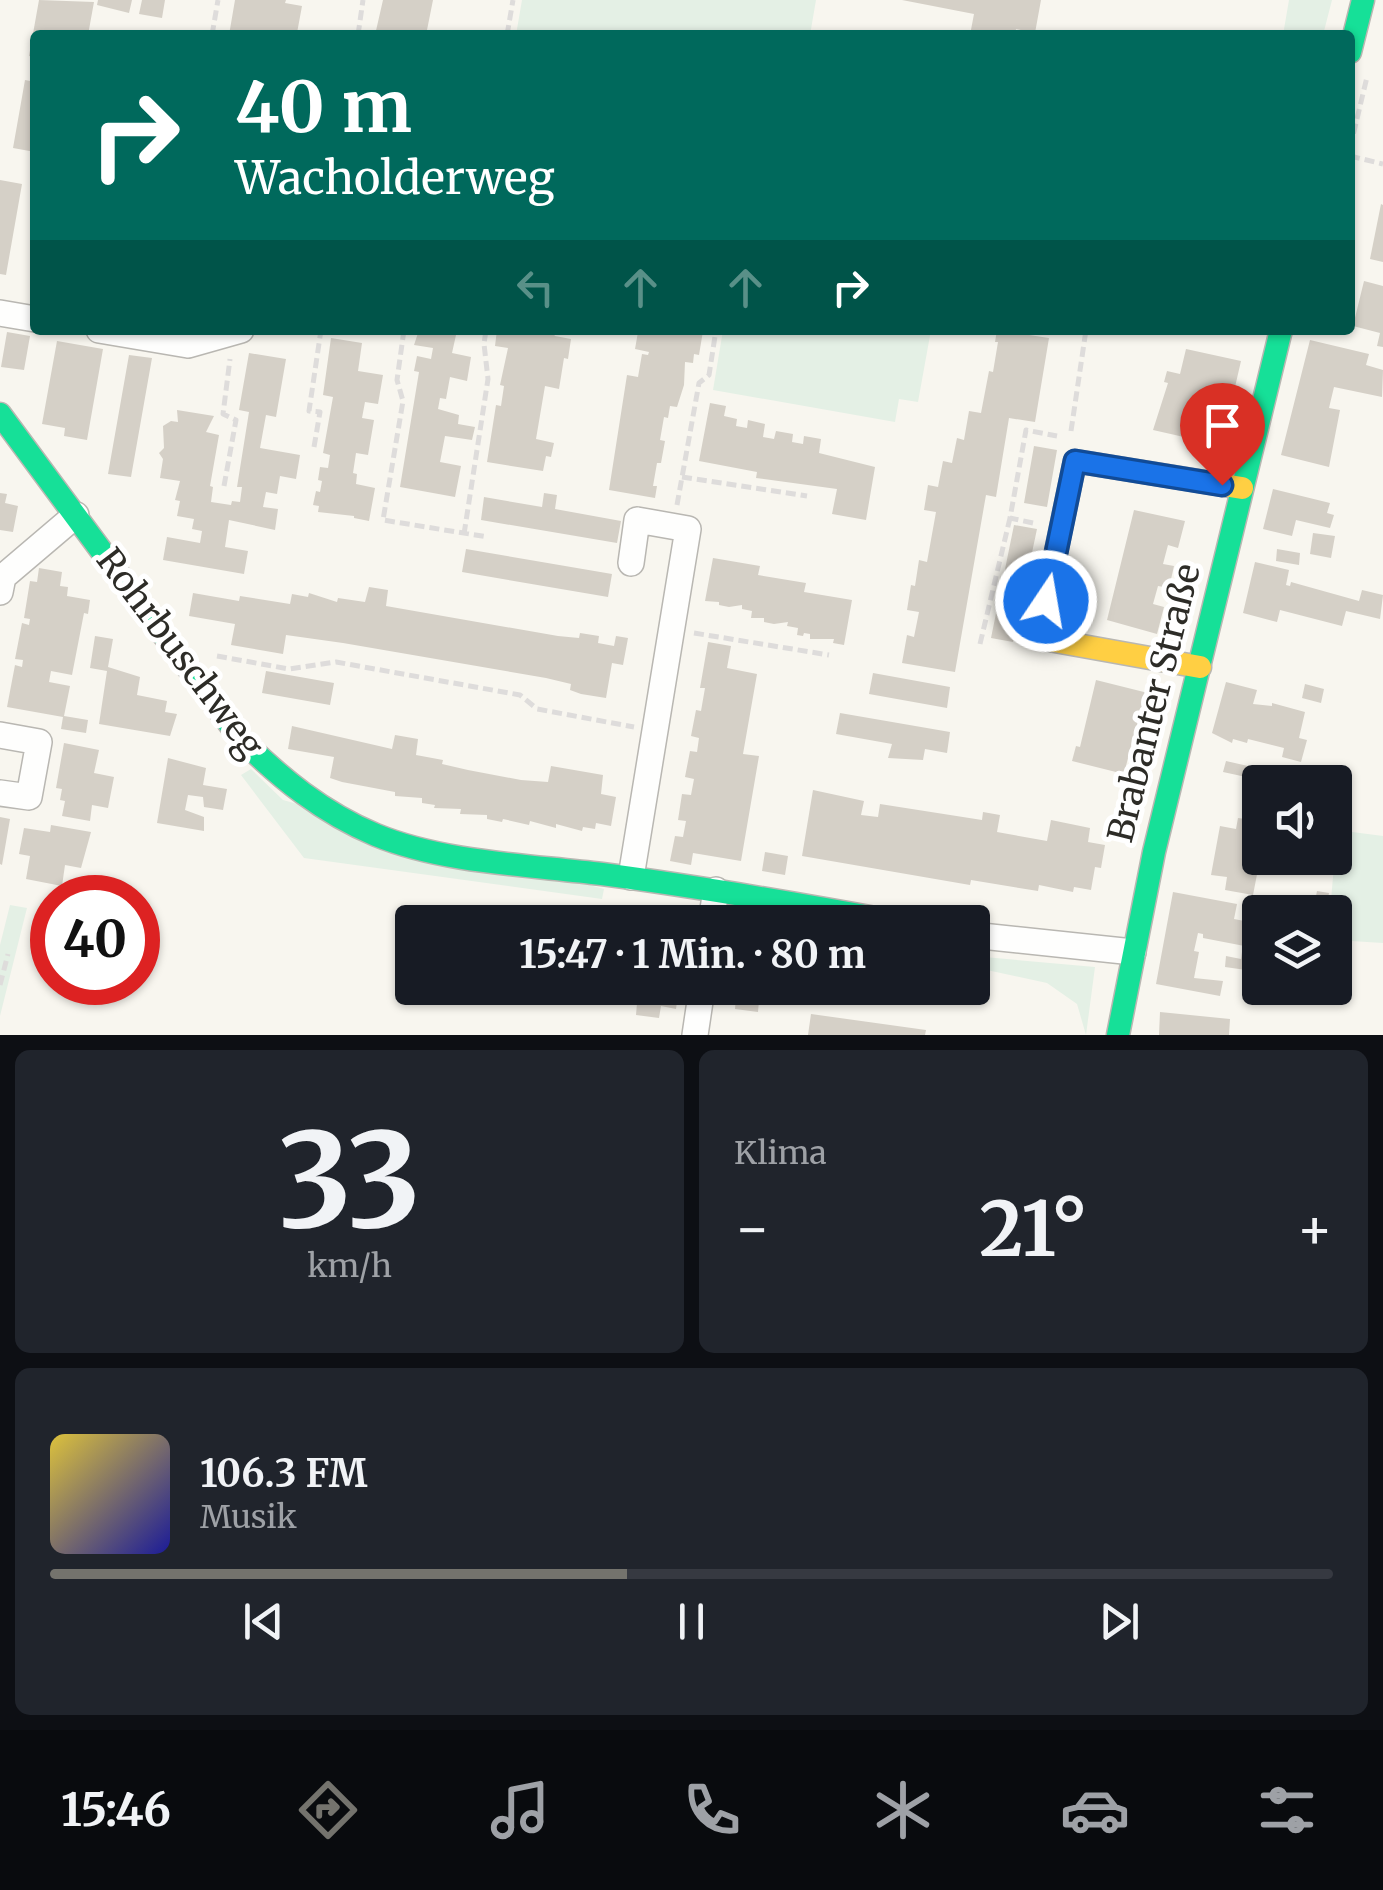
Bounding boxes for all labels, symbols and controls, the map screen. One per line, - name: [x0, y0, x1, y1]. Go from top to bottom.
- text: 40 m: [235, 63, 412, 151]
- icon: right: [70, 70, 200, 200]
- text: Wacholderweg: [235, 150, 555, 206]
- icon: left: [508, 260, 563, 315]
- icon: ahead: [613, 260, 668, 315]
- icon: ahead: [718, 260, 773, 315]
- icon: right: [823, 260, 878, 315]
- pin: [1180, 383, 1265, 486]
- icon: arrive: [1195, 398, 1250, 453]
- street label: Rohrbuschweg: [87, 540, 273, 766]
- position arrow: [994, 549, 1098, 653]
- street label: Brabanter Straße: [1098, 559, 1210, 847]
- map controls: [1242, 765, 1352, 1005]
- button: sound: [1242, 765, 1352, 875]
- speed limit sign: 40: [30, 875, 160, 1005]
- button: layers: [1242, 895, 1352, 1005]
- text: 15:47 · 1 Min. · 80 m: [519, 931, 866, 978]
- text: 33: [278, 1099, 421, 1262]
- text: Klima: [734, 1133, 827, 1173]
- text: 21°: [979, 1182, 1088, 1276]
- text: −: [734, 1194, 771, 1263]
- text: +: [1296, 1194, 1333, 1263]
- text: km/h: [307, 1246, 392, 1286]
- text: 106.3 FM: [200, 1450, 367, 1497]
- text: Musik: [200, 1497, 297, 1537]
- icon: previous: [236, 1594, 291, 1649]
- icon: pause: [664, 1594, 719, 1649]
- icon: next: [1092, 1594, 1147, 1649]
- icon: directions: [293, 1775, 363, 1845]
- icon: music: [485, 1775, 555, 1845]
- icon: phone: [677, 1775, 747, 1845]
- icon: climate: [868, 1775, 938, 1845]
- icon: car: [1060, 1775, 1130, 1845]
- icon: filters: [1252, 1775, 1322, 1845]
- text: 15:46: [61, 1782, 171, 1838]

